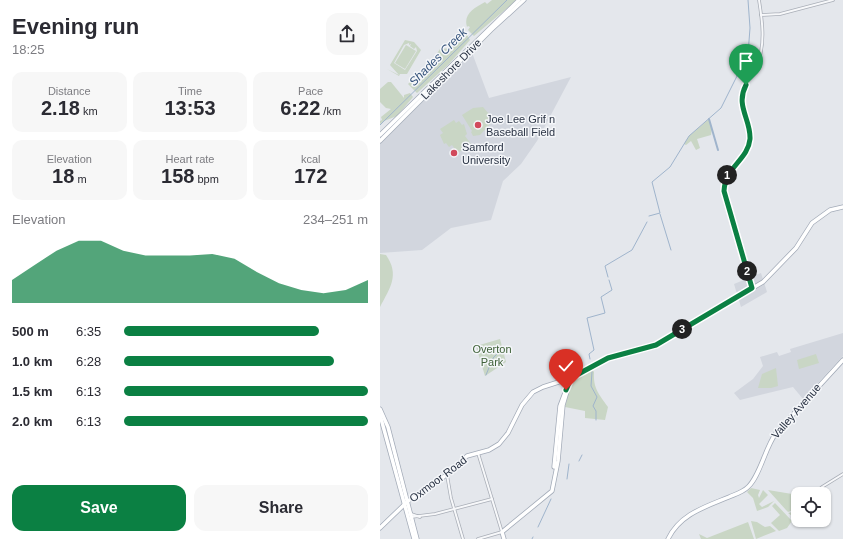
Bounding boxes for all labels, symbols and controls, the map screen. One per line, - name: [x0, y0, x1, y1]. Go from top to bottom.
- button: share: [326, 13, 368, 55]
- text: Evening run: [12, 14, 139, 39]
- water label: Shades Creek: [406, 24, 471, 89]
- street label: Lakeshore Drive: [418, 36, 484, 102]
- text: 18:25: [12, 42, 45, 57]
- pin: [729, 44, 763, 85]
- icon: arrive: [735, 50, 757, 72]
- text: Distance: [48, 85, 91, 97]
- text: Time: [178, 85, 202, 97]
- text: Pace: [298, 85, 323, 97]
- text: 2.18: [41, 97, 80, 119]
- text: 13:53: [164, 97, 216, 119]
- text: 6:22: [280, 97, 320, 119]
- text: km: [80, 105, 98, 117]
- text: /km: [320, 105, 341, 117]
- place label: Joe Lee Grif n Baseball Field: [486, 113, 555, 138]
- marker: Joe Lee Grif n Baseball Field: [473, 120, 483, 130]
- place label: Samford University: [462, 141, 511, 166]
- marker: Samford University: [449, 148, 459, 158]
- text: Elevation: [47, 153, 92, 165]
- text: Heart rate: [166, 153, 214, 165]
- text: kcal: [301, 153, 320, 165]
- text: 18: [52, 165, 74, 187]
- text: 158: [161, 165, 194, 187]
- text: 172: [294, 165, 327, 187]
- pin: 1: [717, 165, 737, 185]
- text: 1: [724, 169, 730, 181]
- text: m: [74, 173, 87, 185]
- text: bpm: [194, 173, 219, 185]
- text: Elevation: [12, 212, 65, 227]
- text: 234–251 m: [303, 212, 368, 227]
- pin: 2: [737, 261, 757, 281]
- text: 2: [744, 265, 750, 277]
- pin: 3: [672, 319, 692, 339]
- text: 3: [679, 323, 685, 335]
- text: 500 m: [12, 324, 49, 339]
- text: 6:35: [76, 324, 101, 339]
- park label: Overton Park: [472, 343, 512, 368]
- pin: [549, 349, 583, 390]
- text: 1.0 km: [12, 354, 52, 369]
- text: 6:28: [76, 354, 101, 369]
- icon: check: [555, 355, 577, 377]
- street label: Valley Avenue: [769, 381, 823, 441]
- text: 1.5 km: [12, 384, 52, 399]
- text: 6:13: [76, 384, 101, 399]
- text: 2.0 km: [12, 414, 52, 429]
- text: 6:13: [76, 414, 101, 429]
- street label: Oxmoor Road: [407, 454, 469, 504]
- button: Save: [12, 485, 186, 531]
- button: Share: [194, 485, 368, 531]
- map controls: [791, 487, 831, 527]
- button: locate: [791, 487, 831, 527]

